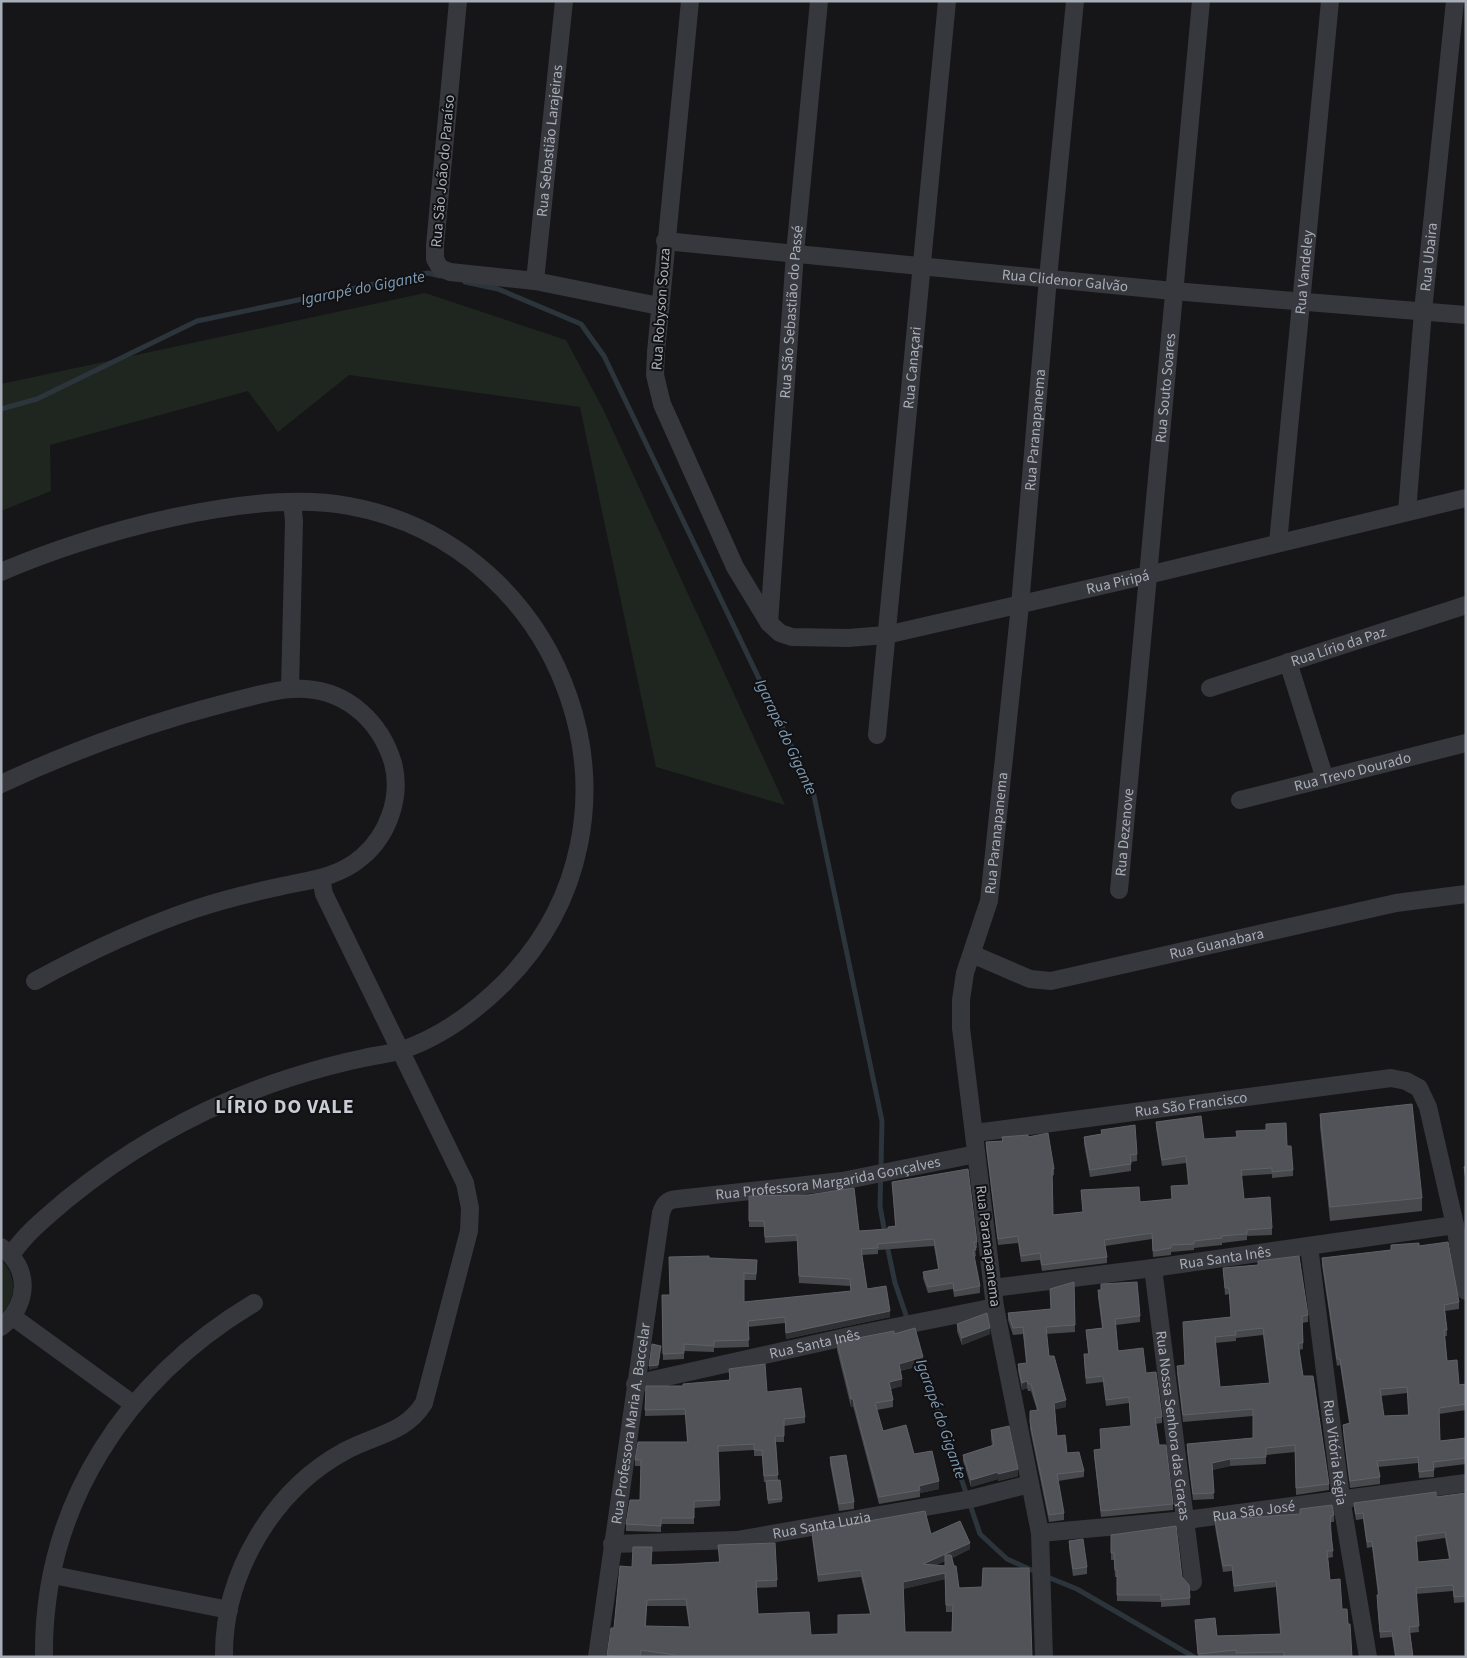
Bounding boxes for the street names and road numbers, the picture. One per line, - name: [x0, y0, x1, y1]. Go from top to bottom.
- street label: Rua Sebastião Larajeiras: [531, 64, 568, 218]
- street label: Rua São João do Paraíso: [426, 94, 460, 248]
- street label: Rua Ubaira: [1415, 222, 1443, 292]
- street label: Rua São Sebastião do Passé: [774, 224, 808, 399]
- street label: Rua Vandeley: [1289, 229, 1318, 315]
- street label: Rua Robyson Souza: [646, 247, 676, 371]
- street label: Rua Clidenor Galvão: [1001, 264, 1129, 297]
- street label: Rua Canaçari: [898, 326, 926, 410]
- street label: Rua Souto Soares: [1150, 332, 1181, 444]
- street label: Rua Paranapanema: [1019, 368, 1051, 492]
- street label: Rua Piripá: [1084, 565, 1151, 599]
- street label: Rua Lírio da Paz: [1288, 621, 1389, 672]
- street label: Rua Trevo Dourado: [1292, 747, 1413, 796]
- street label: Rua Paranapanema: [979, 771, 1013, 895]
- street label: Rua Dezenove: [1110, 787, 1139, 877]
- street label: Rua Guanabara: [1167, 923, 1266, 964]
- street label: Rua São Francisco: [1134, 1087, 1249, 1122]
- street label: Rua Professora Margarida Gonçalves: [714, 1151, 942, 1205]
- street label: Rua Paranapanema: [970, 1184, 1006, 1308]
- street label: Rua Santa Inês: [1178, 1241, 1272, 1275]
- street label: Rua Professora Maria A. Baccelar: [606, 1321, 656, 1525]
- street label: Rua Santa Inês: [767, 1324, 862, 1364]
- street label: Rua Nossa Senhora das Graças: [1151, 1330, 1196, 1522]
- street label: Rua Vitória Régia: [1318, 1399, 1353, 1507]
- street label: Rua São José: [1211, 1495, 1296, 1527]
- street label: Rua Santa Luzia: [771, 1506, 872, 1544]

